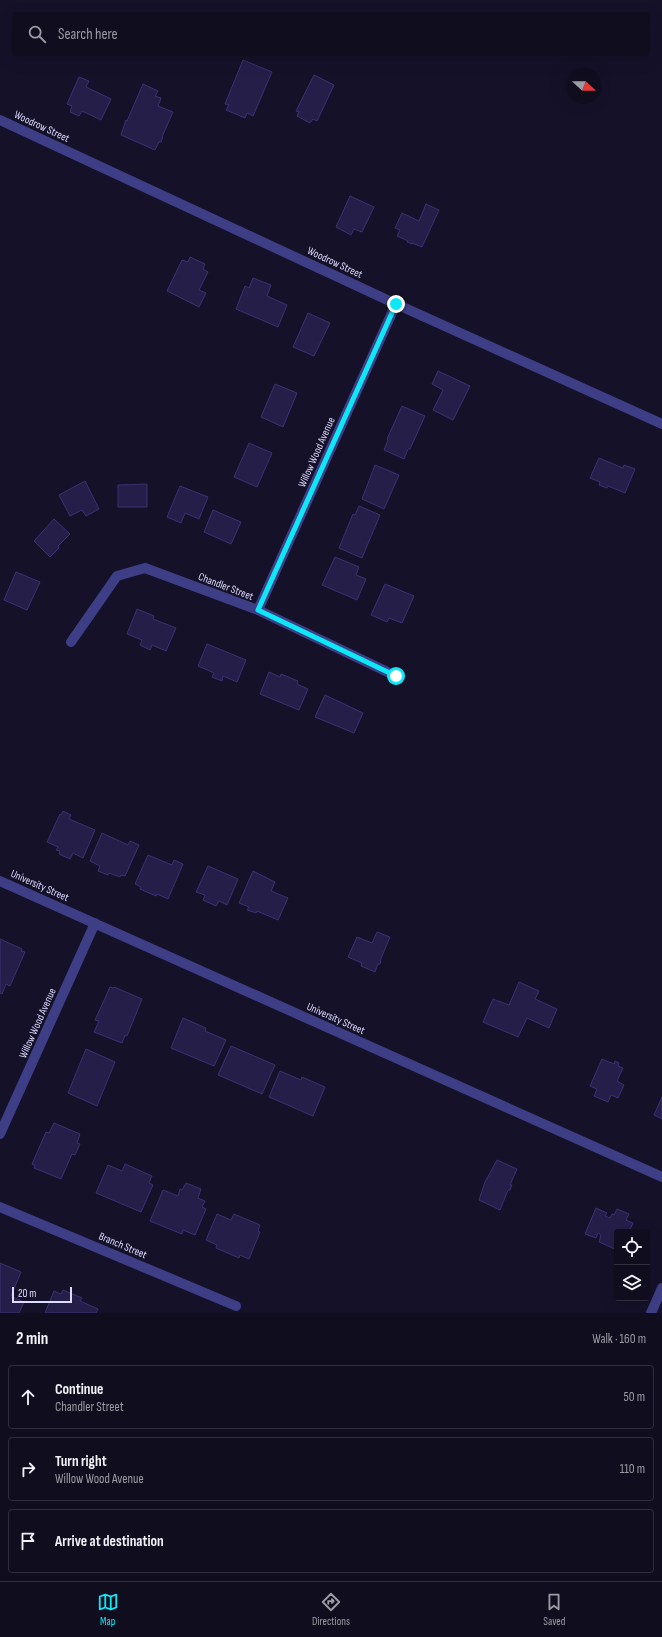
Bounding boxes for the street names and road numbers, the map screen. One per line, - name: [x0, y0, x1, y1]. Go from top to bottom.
- street label: Woodrow Street: [12, 108, 72, 145]
- street label: Woodrow Street: [305, 244, 365, 281]
- street label: Willow Wood Avenue: [295, 415, 338, 489]
- street label: Chandler Street: [196, 570, 256, 603]
- street label: University Street: [9, 867, 72, 904]
- street label: Willow Wood Avenue: [16, 986, 59, 1060]
- street label: University Street: [305, 1000, 368, 1037]
- street label: Branch Street: [97, 1230, 149, 1262]

